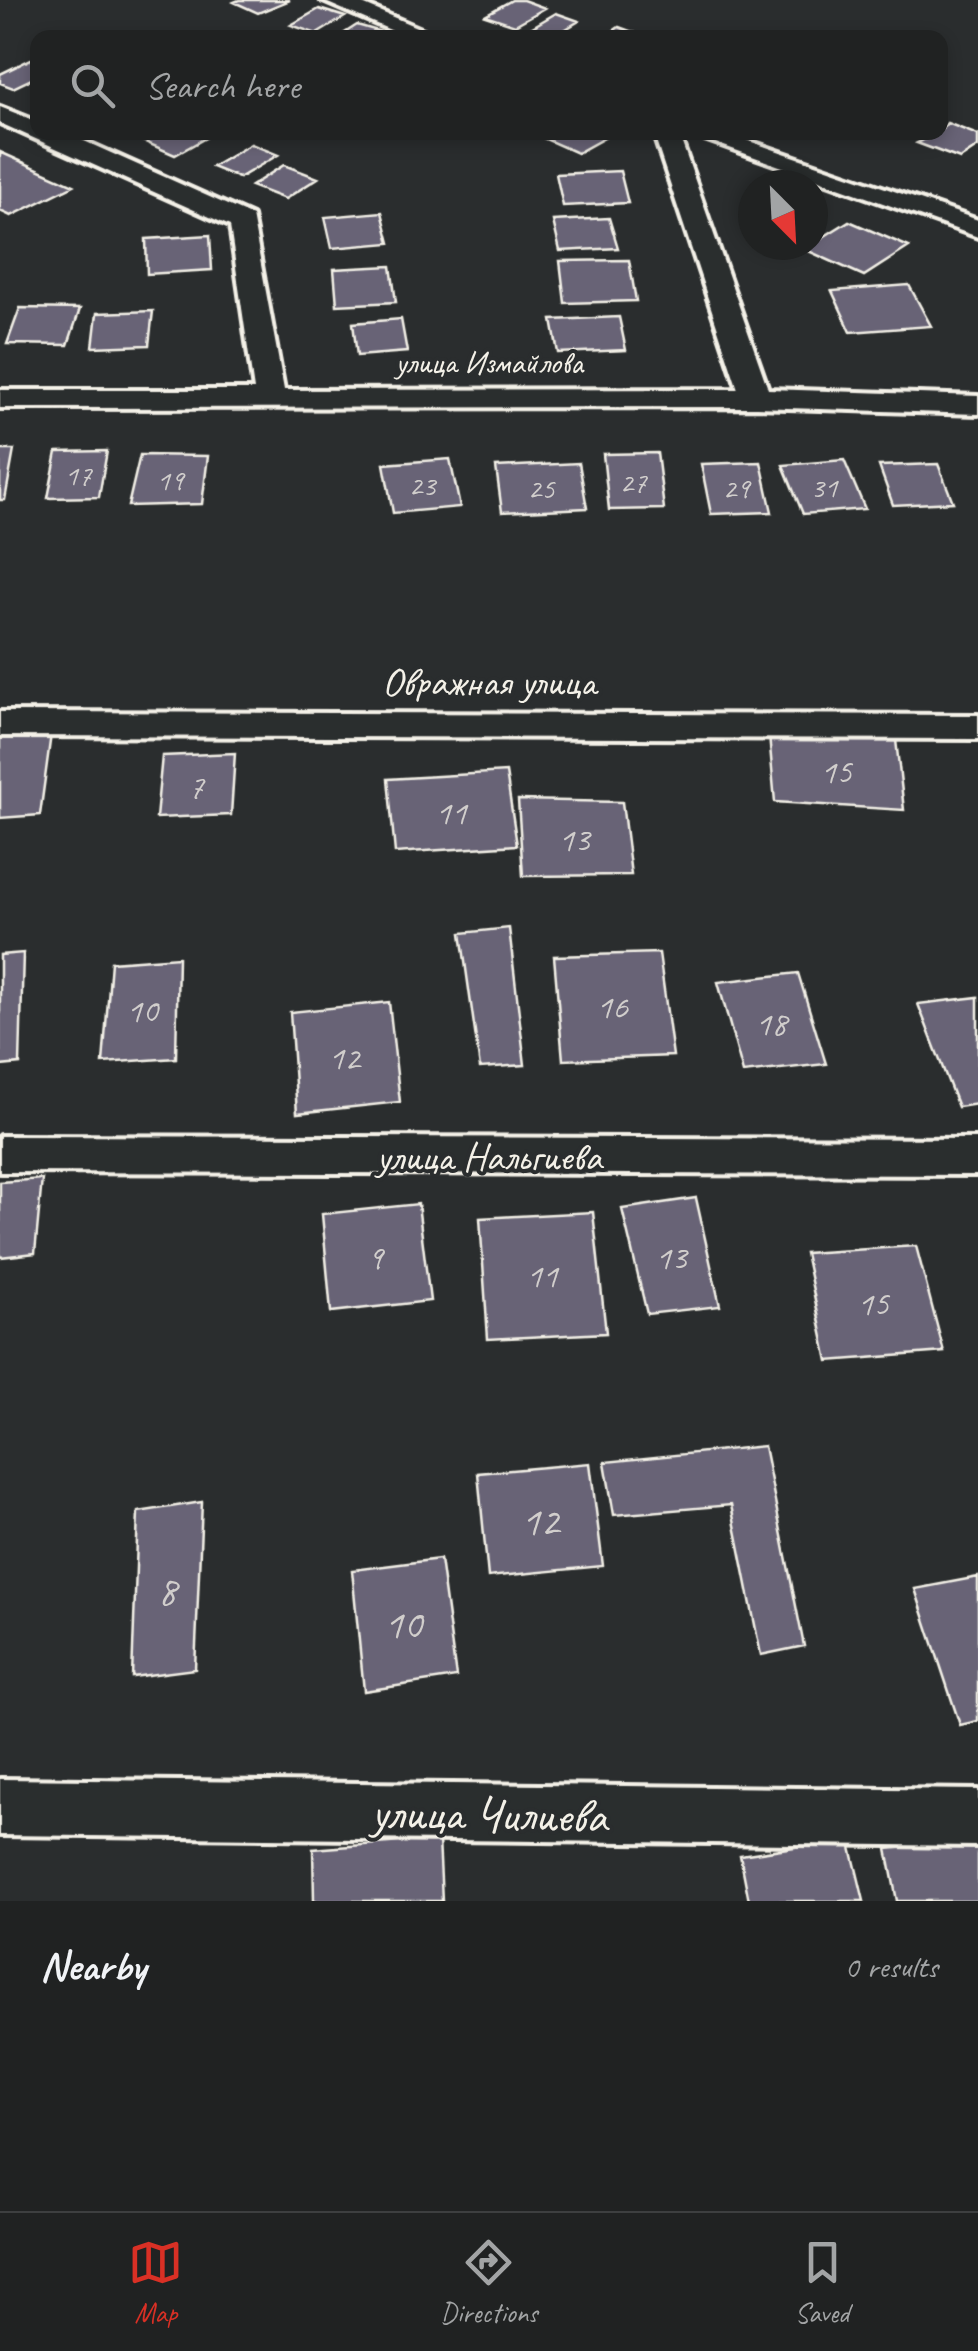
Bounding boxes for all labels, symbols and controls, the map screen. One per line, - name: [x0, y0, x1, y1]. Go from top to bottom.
- search box: [30, 30, 948, 140]
- icon: search: [65, 58, 120, 113]
- text: Search here: [145, 62, 300, 109]
- north arrow: [738, 170, 828, 260]
- street label: улица Измайлова: [393, 342, 585, 383]
- house number: 17: [65, 456, 93, 494]
- house number: 19: [157, 461, 186, 499]
- house number: 27: [620, 463, 648, 501]
- house number: 23: [409, 466, 438, 504]
- house number: 31: [811, 468, 839, 506]
- house number: 25: [528, 469, 556, 507]
- house number: 29: [723, 469, 752, 507]
- street label: Овражная улица: [382, 657, 599, 707]
- house number: 15: [820, 749, 854, 794]
- house number: 7: [188, 764, 206, 809]
- house number: 11: [435, 790, 469, 835]
- house number: 13: [558, 817, 592, 862]
- house number: 16: [596, 984, 629, 1029]
- house number: 10: [126, 988, 160, 1033]
- house number: 18: [755, 1001, 790, 1046]
- house number: 12: [328, 1035, 363, 1080]
- street label: улица Нальгиева: [374, 1132, 604, 1182]
- house number: 9: [367, 1235, 386, 1280]
- house number: 13: [655, 1235, 689, 1280]
- house number: 11: [526, 1253, 560, 1298]
- house number: 15: [857, 1281, 891, 1326]
- house number: 12: [521, 1495, 562, 1548]
- house number: 8: [158, 1565, 181, 1618]
- house number: 10: [384, 1598, 425, 1651]
- street label: улица Чилиева: [367, 1782, 611, 1846]
- text: Nearby: [40, 1940, 146, 1993]
- text: 0 results: [844, 1946, 938, 1987]
- tab: Map: [128, 2235, 183, 2330]
- tab: Directions: [440, 2235, 538, 2330]
- tab: Saved: [795, 2235, 850, 2330]

